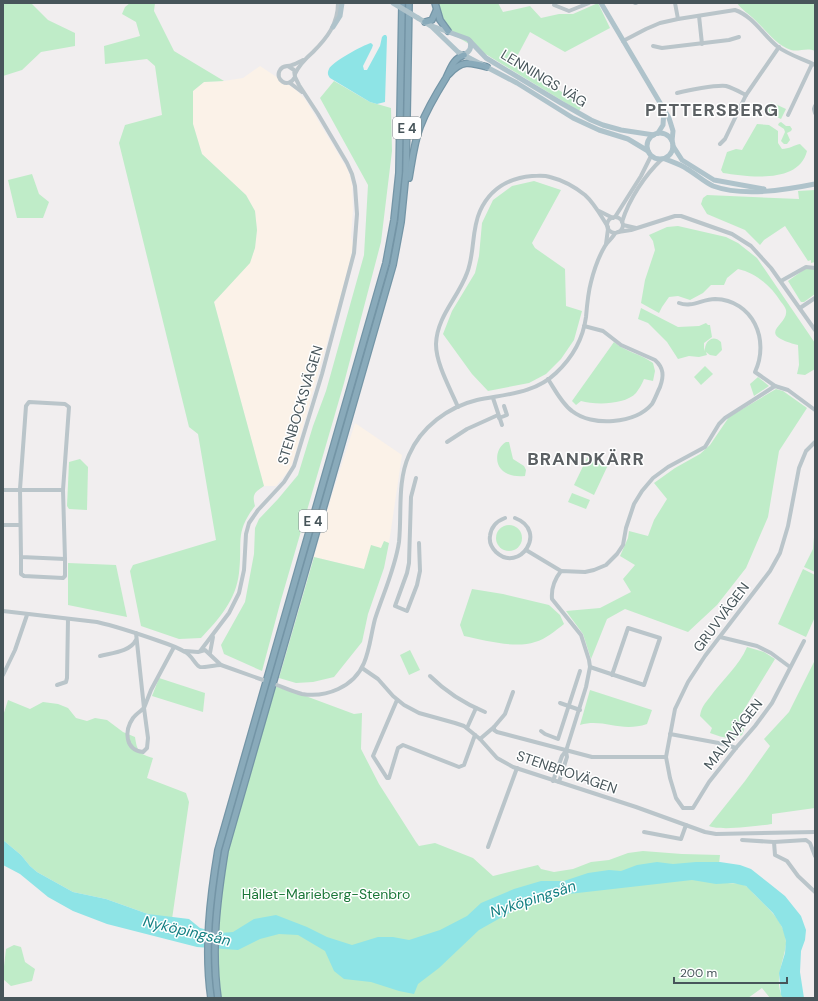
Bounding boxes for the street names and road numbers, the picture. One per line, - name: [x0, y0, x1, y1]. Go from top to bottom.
- street label: LENNINGS VÄG: [498, 45, 590, 111]
- road number: E 4: [393, 117, 421, 139]
- street label: STENBOCKSVÄGEN: [273, 343, 327, 467]
- road number: E 4: [299, 510, 327, 532]
- street label: GRUVVÄGEN: [689, 579, 753, 655]
- street label: MALMVÄGEN: [700, 695, 766, 773]
- street label: STENBROVÄGEN: [514, 746, 620, 798]

